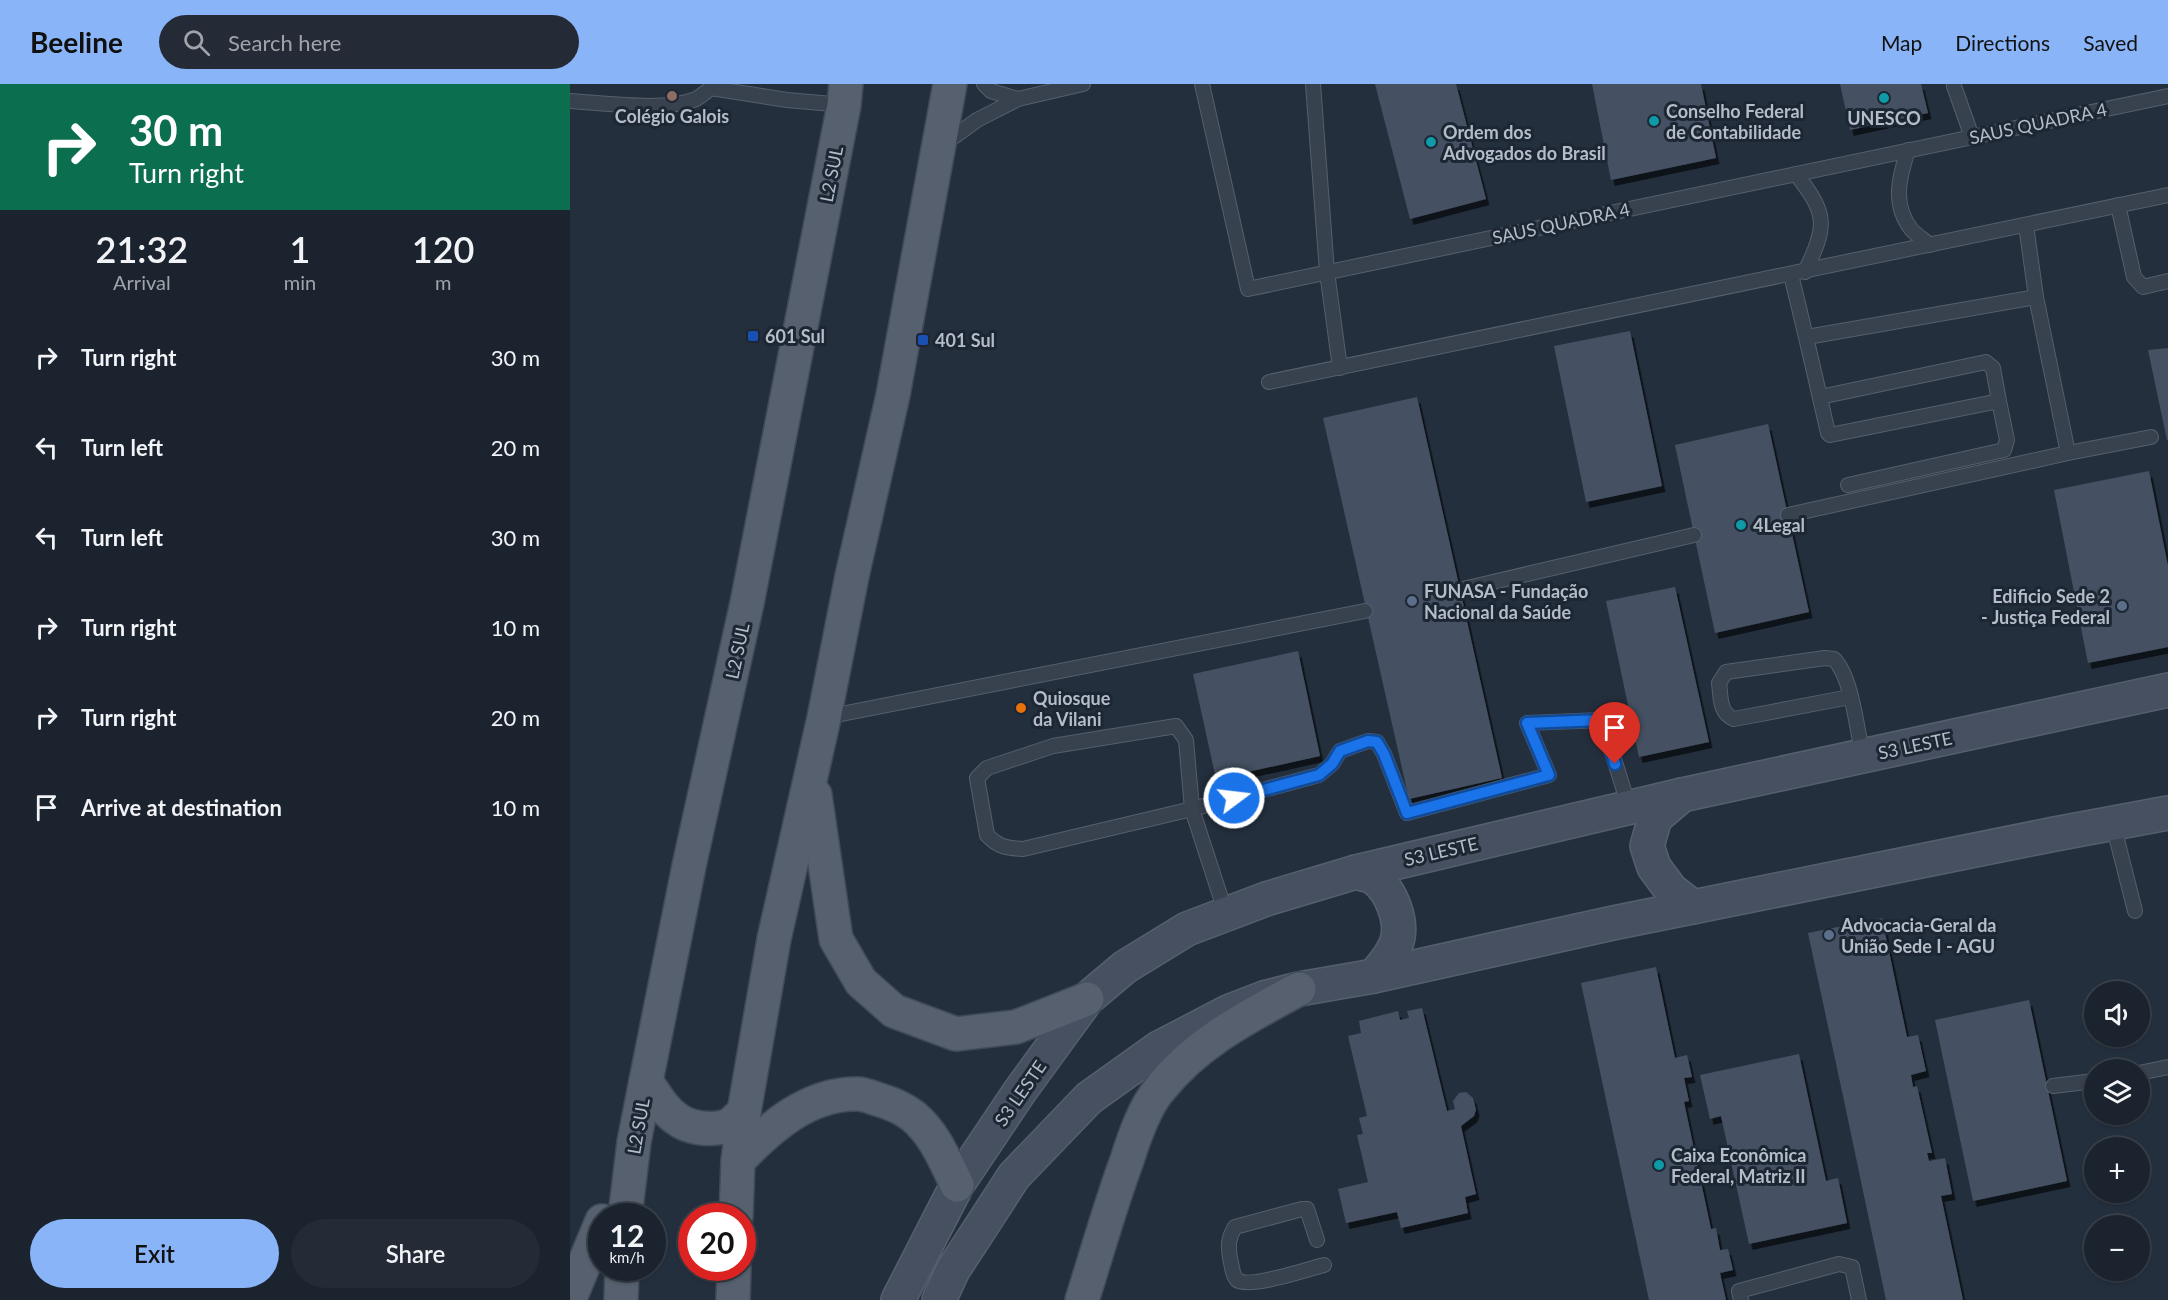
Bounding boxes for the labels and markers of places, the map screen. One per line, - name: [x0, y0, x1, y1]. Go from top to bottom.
- marker: Colégio Galois: [665, 89, 679, 103]
- marker: UNESCO: [1877, 91, 1891, 105]
- place label: Conselho Federal de Contabilidade: [1666, 100, 1804, 143]
- place label: Colégio Galois: [615, 105, 729, 127]
- place label: UNESCO: [1847, 107, 1921, 129]
- marker: Conselho Federal de Contabilidade: [1647, 114, 1661, 128]
- place label: Ordem dos Advogados do Brasil: [1442, 121, 1606, 164]
- marker: Ordem dos Advogados do Brasil: [1424, 135, 1438, 149]
- place label: 601 Sul: [765, 325, 825, 347]
- marker: 601 Sul: [746, 329, 760, 343]
- place label: 401 Sul: [935, 329, 995, 351]
- marker: 401 Sul: [916, 333, 930, 347]
- place label: 4Legal: [1753, 514, 1805, 536]
- marker: 4Legal: [1734, 518, 1748, 532]
- place label: FUNASA - Fundação Nacional da Saúde: [1424, 580, 1588, 623]
- place label: Edificio Sede 2 - Justiça Federal: [1981, 585, 2110, 628]
- marker: FUNASA - Fundação Nacional da Saúde: [1405, 594, 1419, 608]
- marker: Edificio Sede 2 - Justiça Federal: [2115, 599, 2129, 613]
- place label: Quiosque da Vilani: [1033, 687, 1111, 730]
- marker: Quiosque da Vilani: [1014, 701, 1028, 715]
- pin: [1589, 702, 1640, 764]
- place label: Advocacia-Geral da União Sede I - AGU: [1840, 914, 1997, 957]
- marker: Advocacia-Geral da União Sede I - AGU: [1822, 928, 1836, 942]
- place label: Caixa Econômica Federal, Matriz II: [1671, 1144, 1806, 1187]
- marker: Caixa Econômica Federal, Matriz II: [1652, 1158, 1666, 1172]

